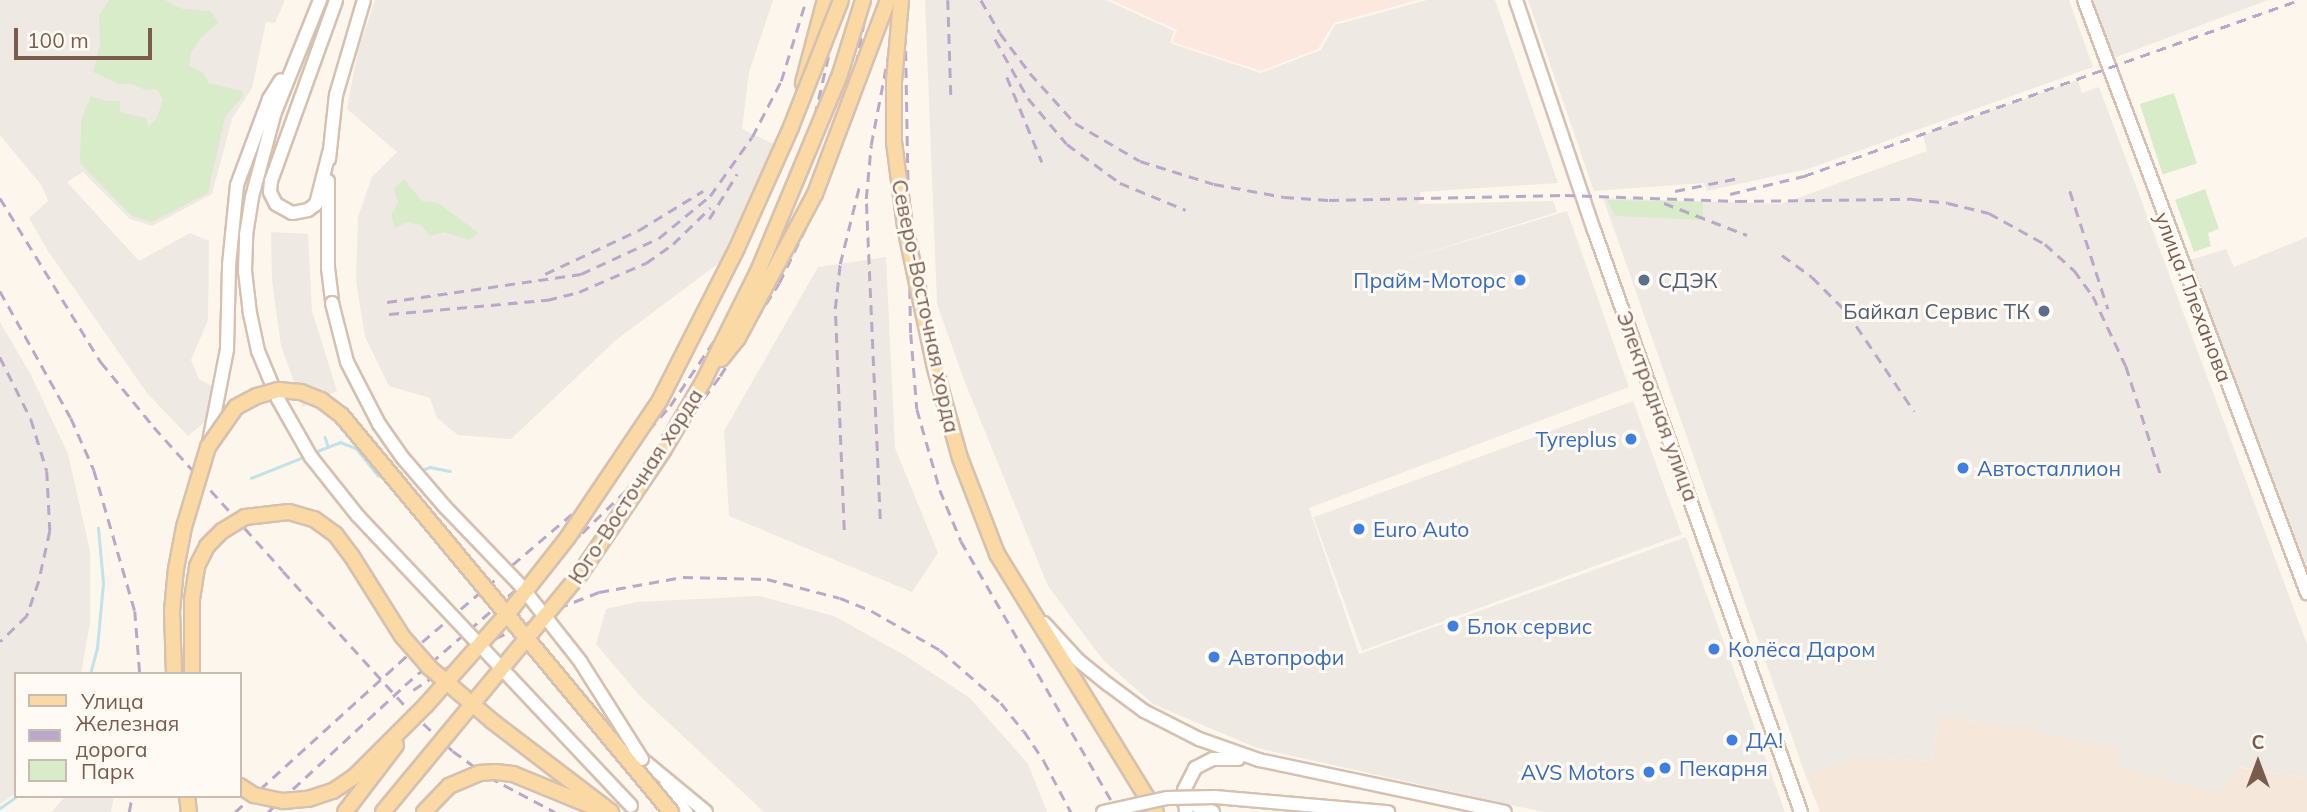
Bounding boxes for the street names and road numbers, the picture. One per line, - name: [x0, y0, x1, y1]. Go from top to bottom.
- street label: Северо-Восточная хорда: [887, 177, 965, 435]
- street label: улица Плеханова: [2150, 209, 2238, 385]
- street label: Электродная улица: [1612, 308, 1704, 504]
- street label: Юго-Восточная хорда: [562, 384, 708, 588]

